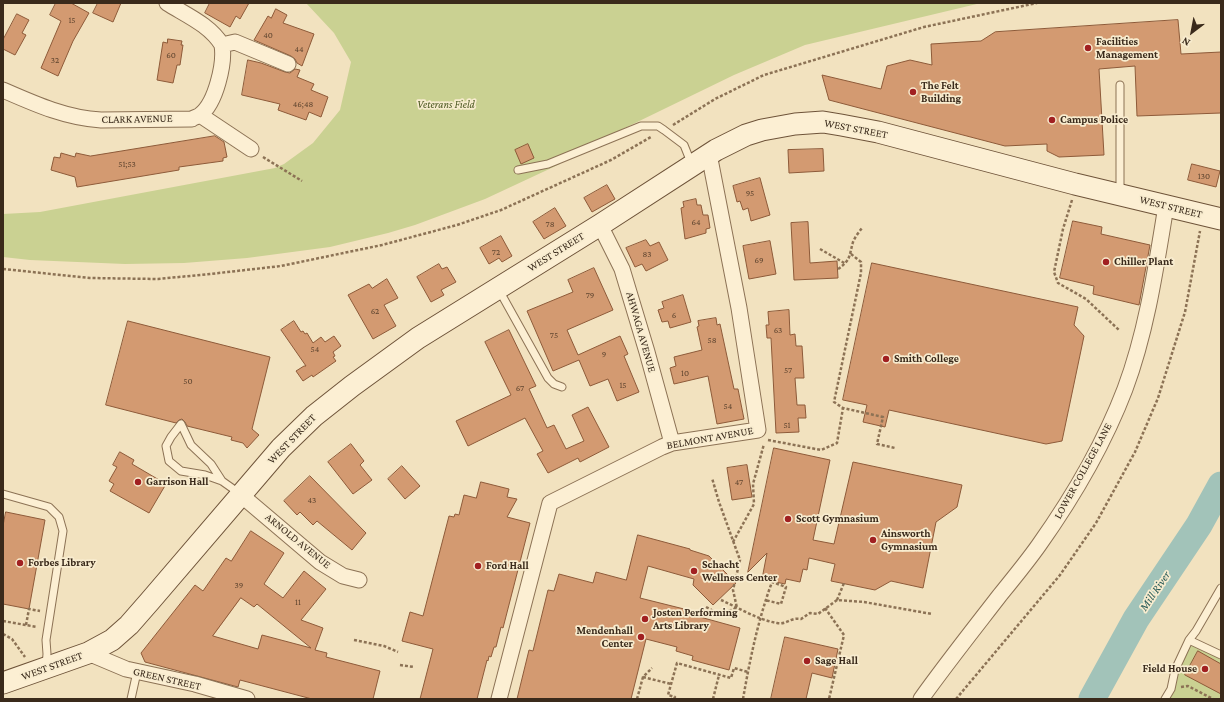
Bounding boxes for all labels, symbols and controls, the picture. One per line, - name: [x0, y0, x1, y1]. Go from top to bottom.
- north arrow: [1172, 12, 1212, 52]
- house number: 15: [68, 15, 76, 25]
- house number: 40: [263, 30, 273, 40]
- place label: Facilities Management: [1096, 35, 1158, 61]
- text: N: [1179, 35, 1192, 49]
- marker: Facilities Management: [1083, 43, 1093, 53]
- house number: 44: [294, 44, 304, 54]
- house number: 60: [166, 50, 176, 60]
- house number: 32: [51, 55, 59, 65]
- place label: The Felt Building: [921, 79, 961, 105]
- marker: The Felt Building: [908, 87, 918, 97]
- park label: Veterans Field: [417, 98, 475, 112]
- house number: 46;48: [293, 99, 313, 109]
- street label: CLARK AVENUE: [101, 112, 173, 126]
- place label: Campus Police: [1060, 113, 1128, 127]
- marker: Campus Police: [1047, 115, 1057, 125]
- street label: WEST STREET: [823, 116, 889, 142]
- house number: 51;53: [118, 159, 136, 169]
- house number: 130: [1198, 171, 1210, 181]
- house number: 95: [746, 188, 754, 198]
- street label: WEST STREET: [1138, 193, 1204, 221]
- house number: 64: [691, 217, 701, 227]
- house number: 78: [546, 219, 554, 229]
- street label: WEST STREET: [525, 229, 587, 275]
- house number: 72: [492, 247, 500, 257]
- house number: 83: [643, 249, 651, 259]
- house number: 69: [755, 255, 763, 265]
- place label: Chiller Plant: [1114, 255, 1173, 269]
- marker: Chiller Plant: [1101, 257, 1111, 267]
- house number: 79: [586, 290, 594, 300]
- street label: AHWAGA AVENUE: [623, 290, 659, 374]
- house number: 62: [371, 306, 379, 316]
- house number: 6: [672, 310, 676, 320]
- house number: 63: [774, 325, 782, 335]
- house number: 75: [550, 330, 558, 340]
- house number: 58: [707, 335, 717, 345]
- house number: 54: [311, 344, 319, 354]
- house number: 9: [602, 349, 606, 359]
- place label: Smith College: [894, 352, 959, 366]
- marker: Smith College: [881, 354, 891, 364]
- house number: 57: [784, 365, 792, 375]
- house number: 10: [681, 368, 689, 378]
- house number: 50: [183, 376, 193, 386]
- house number: 15: [619, 380, 627, 390]
- house number: 67: [516, 383, 524, 393]
- house number: 54: [724, 401, 732, 411]
- street label: WEST STREET: [265, 411, 319, 467]
- house number: 51: [783, 420, 791, 430]
- street label: LOWER COLLEGE LANE: [1051, 421, 1115, 521]
- street label: BELMONT AVENUE: [666, 424, 754, 452]
- place label: Garrison Hall: [146, 475, 208, 489]
- marker: Garrison Hall: [133, 477, 143, 487]
- house number: 47: [735, 477, 743, 487]
- house number: 43: [308, 495, 316, 505]
- street label: ARNOLD AVENUE: [263, 511, 333, 571]
- place label: Scott Gymnasium: [796, 512, 879, 526]
- marker: Scott Gymnasium: [783, 514, 793, 524]
- place label: Ainsworth Gymnasium: [881, 527, 938, 553]
- marker: Ainsworth Gymnasium: [868, 535, 878, 545]
- place label: Forbes Library: [28, 556, 96, 570]
- marker: Forbes Library: [15, 558, 25, 568]
- place label: Schacht Wellness Center: [702, 558, 777, 584]
- place label: Ford Hall: [486, 559, 529, 573]
- marker: Ford Hall: [473, 561, 483, 571]
- marker: Schacht Wellness Center: [689, 566, 699, 576]
- water label: Mill River: [1137, 568, 1173, 614]
- house number: 39: [235, 580, 243, 590]
- house number: 11: [295, 597, 301, 607]
- place label: Josten Performing Arts Library: [653, 606, 738, 632]
- marker: Josten Performing Arts Library: [640, 614, 650, 624]
- place label: Mendenhall Center: [576, 624, 633, 650]
- marker: Mendenhall Center: [636, 632, 646, 642]
- street label: WEST STREET: [20, 649, 84, 683]
- place label: Sage Hall: [815, 654, 858, 668]
- marker: Sage Hall: [802, 656, 812, 666]
- place label: Field House: [1143, 662, 1197, 676]
- marker: Field House: [1200, 664, 1210, 674]
- street label: GREEN STREET: [132, 665, 202, 693]

